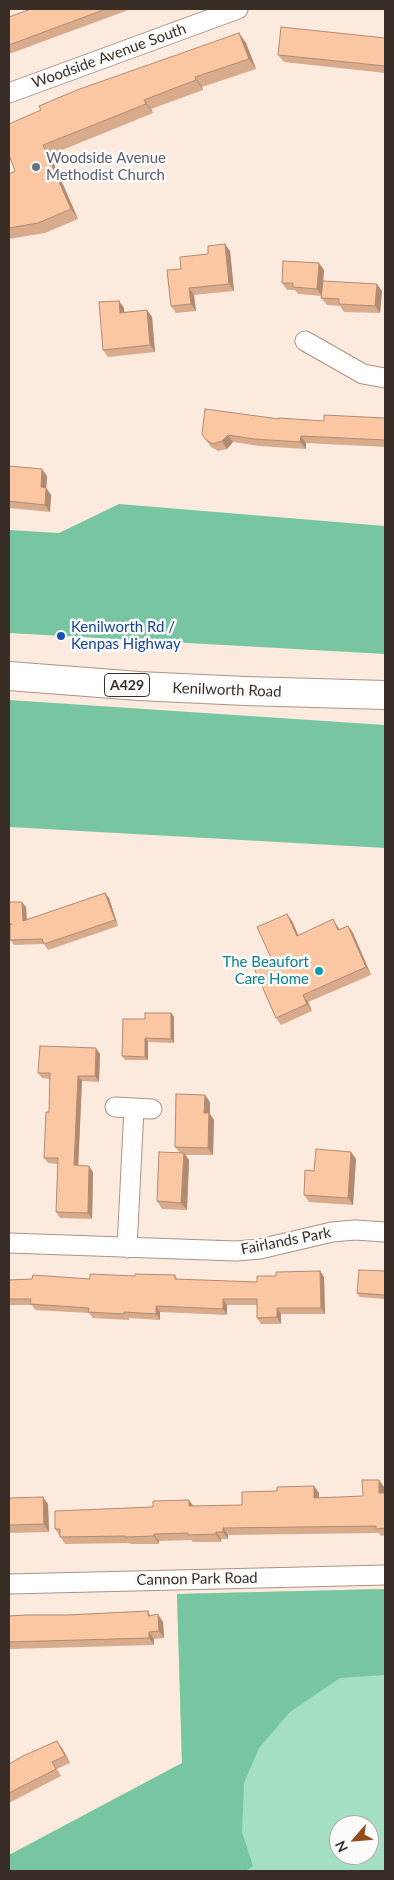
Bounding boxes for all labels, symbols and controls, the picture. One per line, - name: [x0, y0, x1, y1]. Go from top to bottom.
- street label: Woodside Avenue South: [30, 20, 188, 92]
- place label: Woodside Avenue Methodist Church: [46, 149, 166, 184]
- marker: Woodside Avenue Methodist Church: [30, 161, 42, 173]
- place label: Kenilworth Rd / Kenpas Highway: [71, 618, 181, 653]
- marker: Kenilworth Rd / Kenpas Highway: [55, 630, 67, 642]
- road number: A429: [104, 674, 150, 696]
- street label: Kenilworth Road: [172, 679, 282, 701]
- place label: The Beaufort Care Home: [222, 953, 309, 988]
- marker: The Beaufort Care Home: [313, 965, 325, 977]
- street label: Fairlands Park: [239, 1223, 333, 1259]
- street label: Cannon Park Road: [136, 1569, 258, 1589]
- north arrow: [329, 1815, 379, 1865]
- text: N: [331, 1838, 351, 1855]

